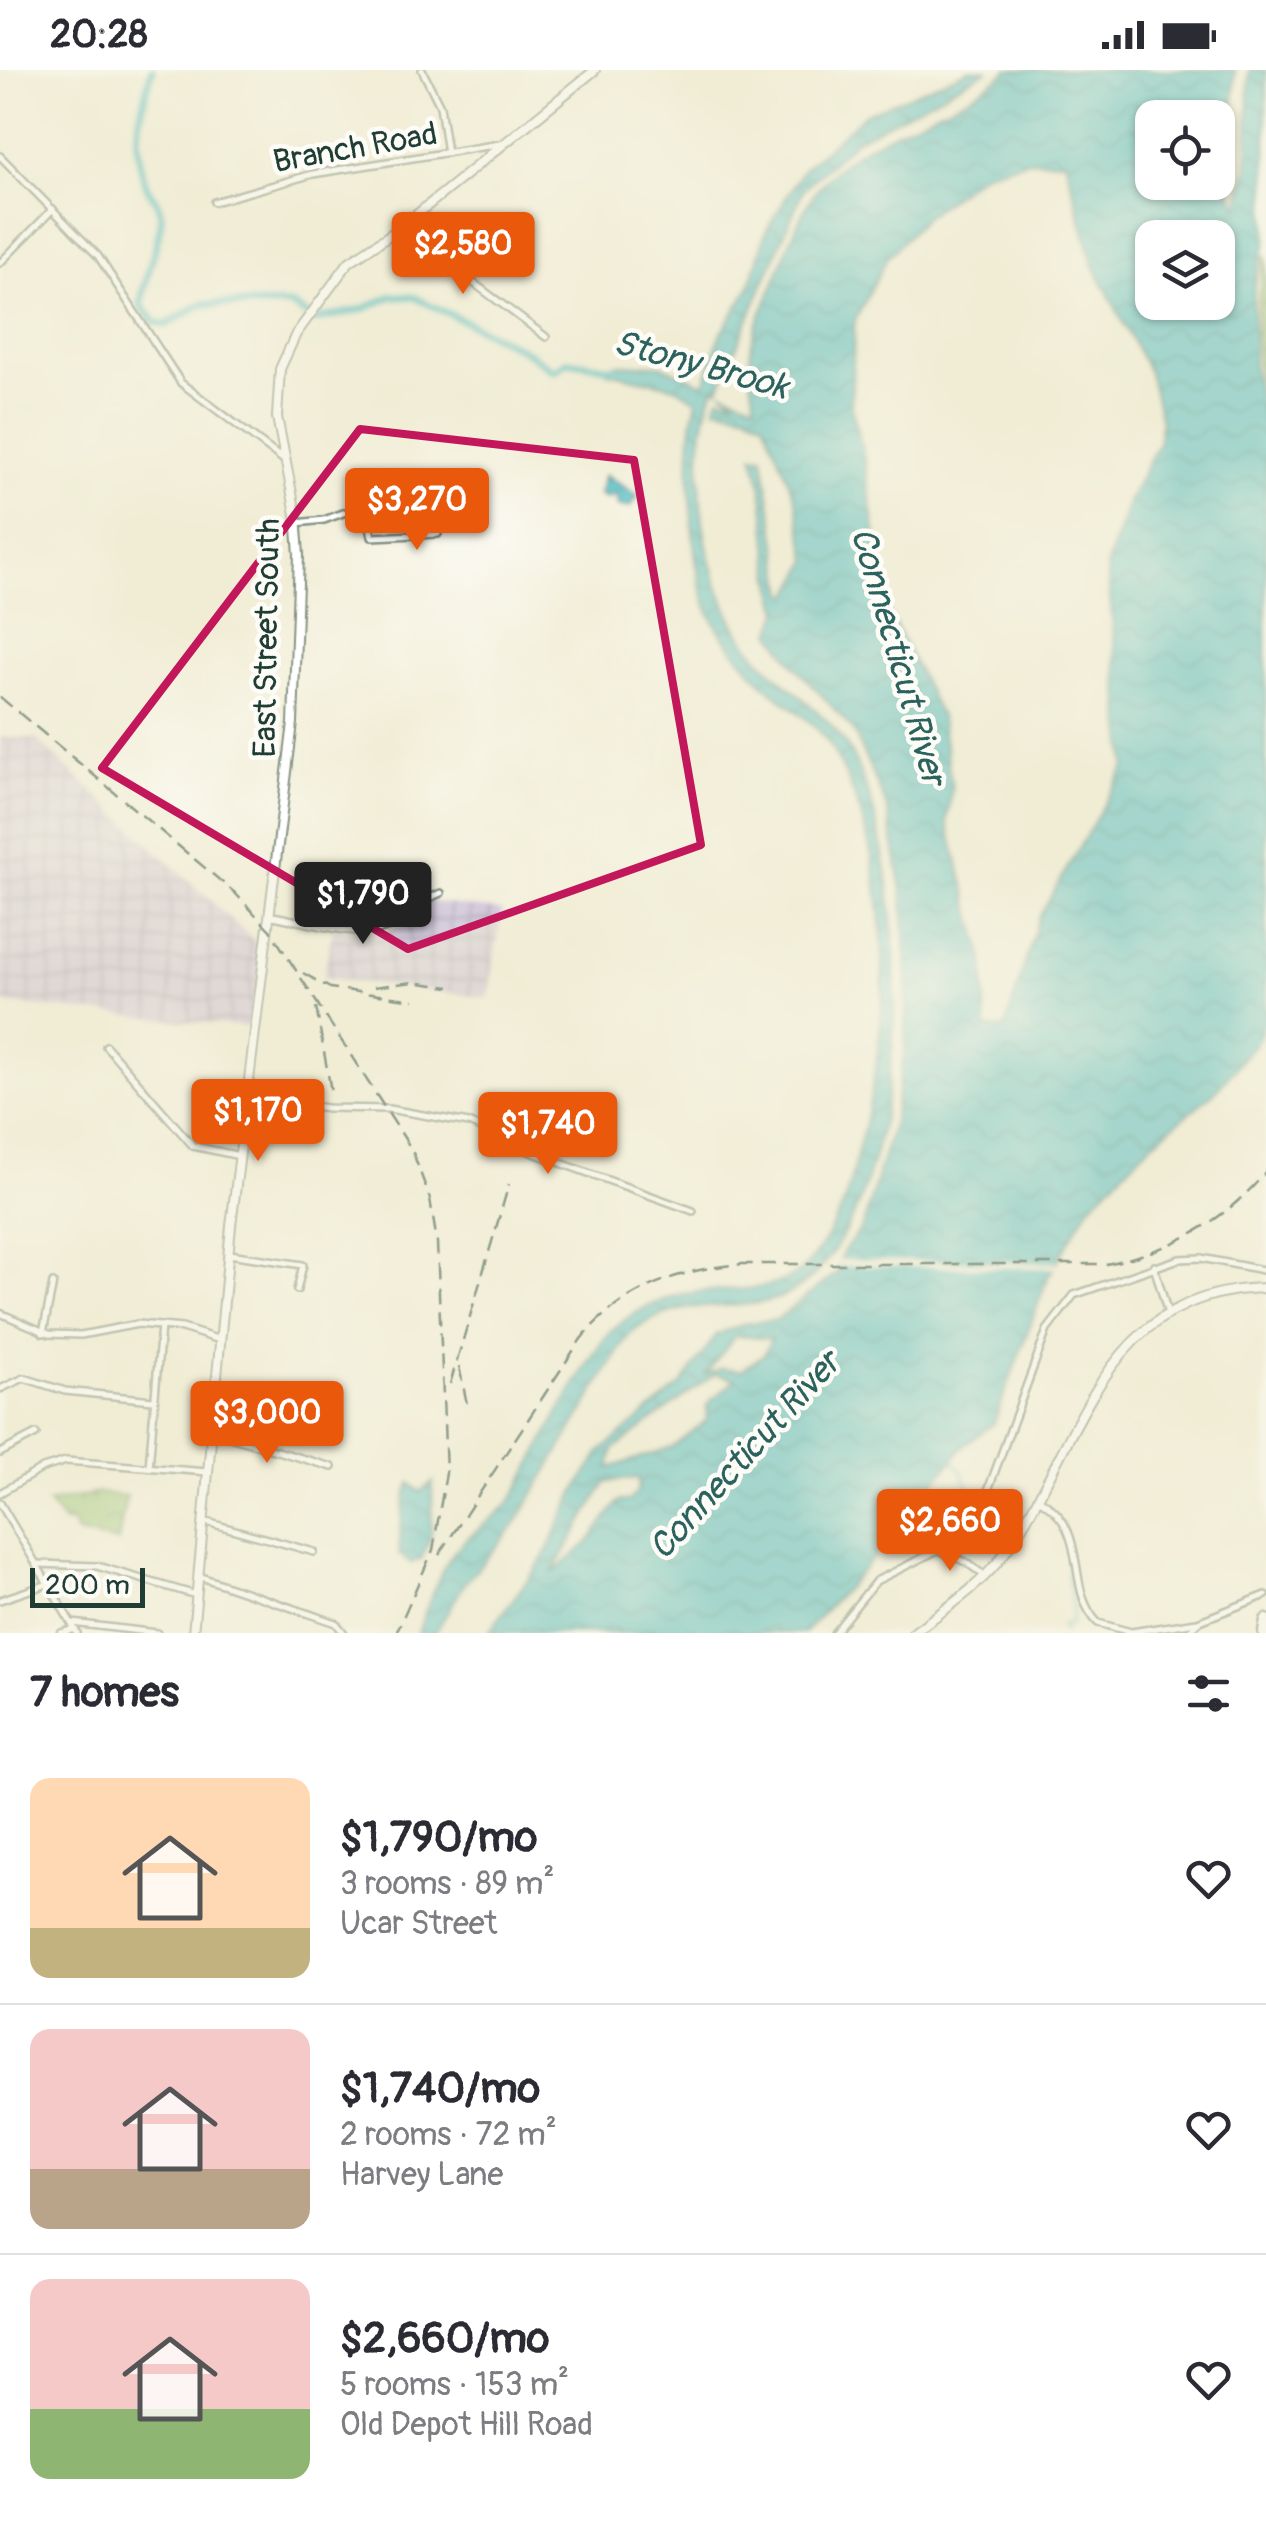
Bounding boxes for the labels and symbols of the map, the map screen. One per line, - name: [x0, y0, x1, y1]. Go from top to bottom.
- street label: Branch Road: [270, 114, 440, 182]
- pin: $2,580: [382, 212, 544, 297]
- water label: Stony Brook: [609, 321, 796, 410]
- pin: $3,270: [336, 468, 498, 553]
- street label: East Street South: [245, 518, 289, 758]
- water label: Connecticut River: [840, 523, 957, 794]
- pin: $1,790: [282, 862, 444, 947]
- pin: $1,170: [177, 1079, 339, 1164]
- pin: $1,740: [467, 1092, 629, 1177]
- water label: Connecticut River: [640, 1339, 853, 1569]
- pin: $3,000: [186, 1381, 348, 1466]
- pin: $2,660: [869, 1489, 1031, 1574]
- scale bar: [30, 1563, 145, 1608]

